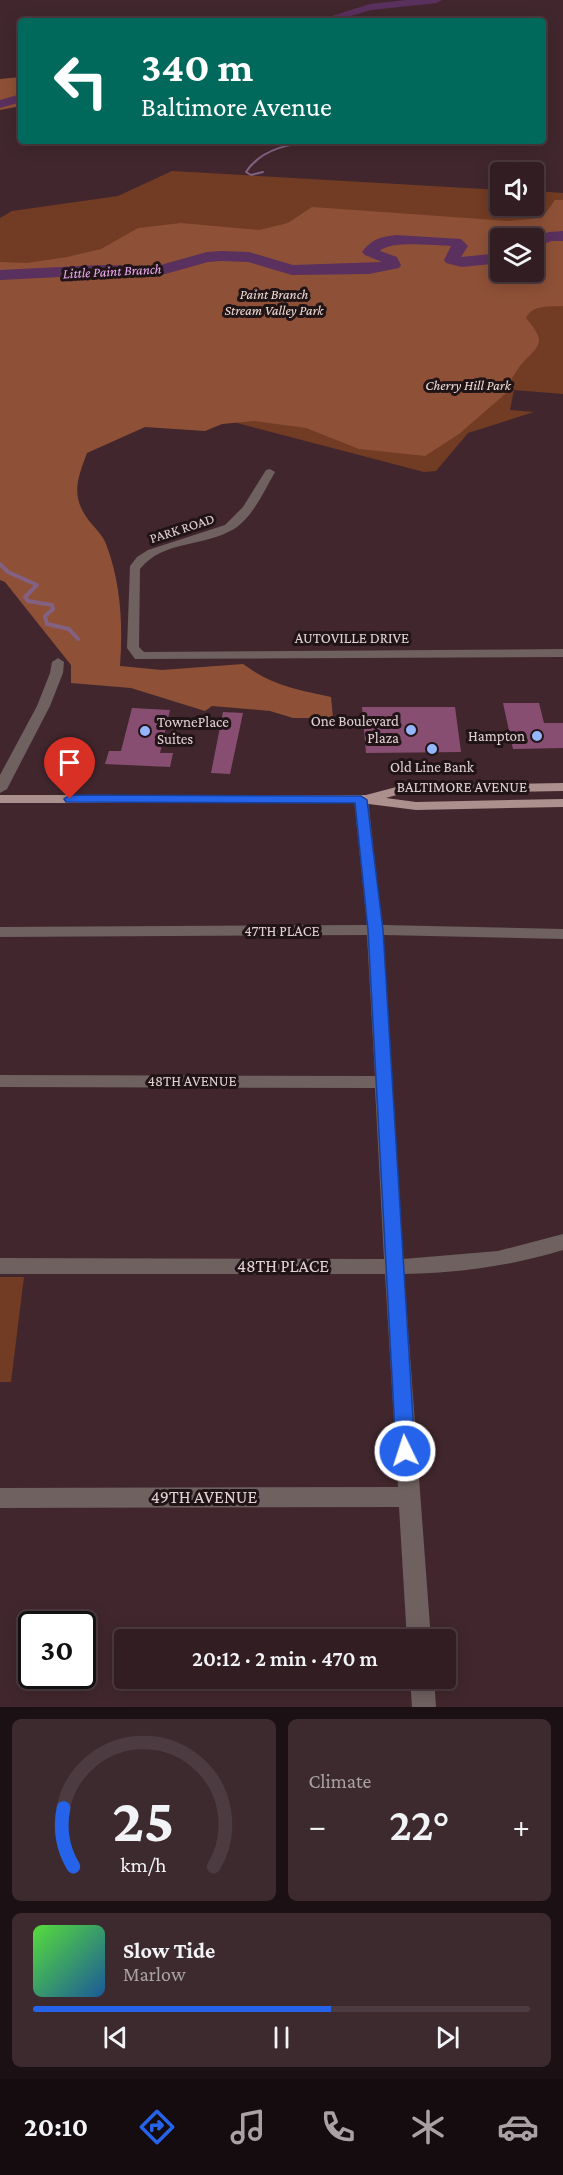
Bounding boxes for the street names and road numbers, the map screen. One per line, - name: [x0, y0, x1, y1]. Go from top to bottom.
- street label: PARK ROAD: [148, 510, 216, 546]
- street label: AUTOVILLE DRIVE: [295, 630, 409, 646]
- street label: BALTIMORE AVENUE: [397, 779, 527, 795]
- street label: 47TH PLACE: [244, 923, 320, 939]
- street label: 48TH AVENUE: [147, 1073, 237, 1089]
- street label: 48TH PLACE: [237, 1256, 329, 1276]
- street label: 49TH AVENUE: [151, 1487, 257, 1507]

